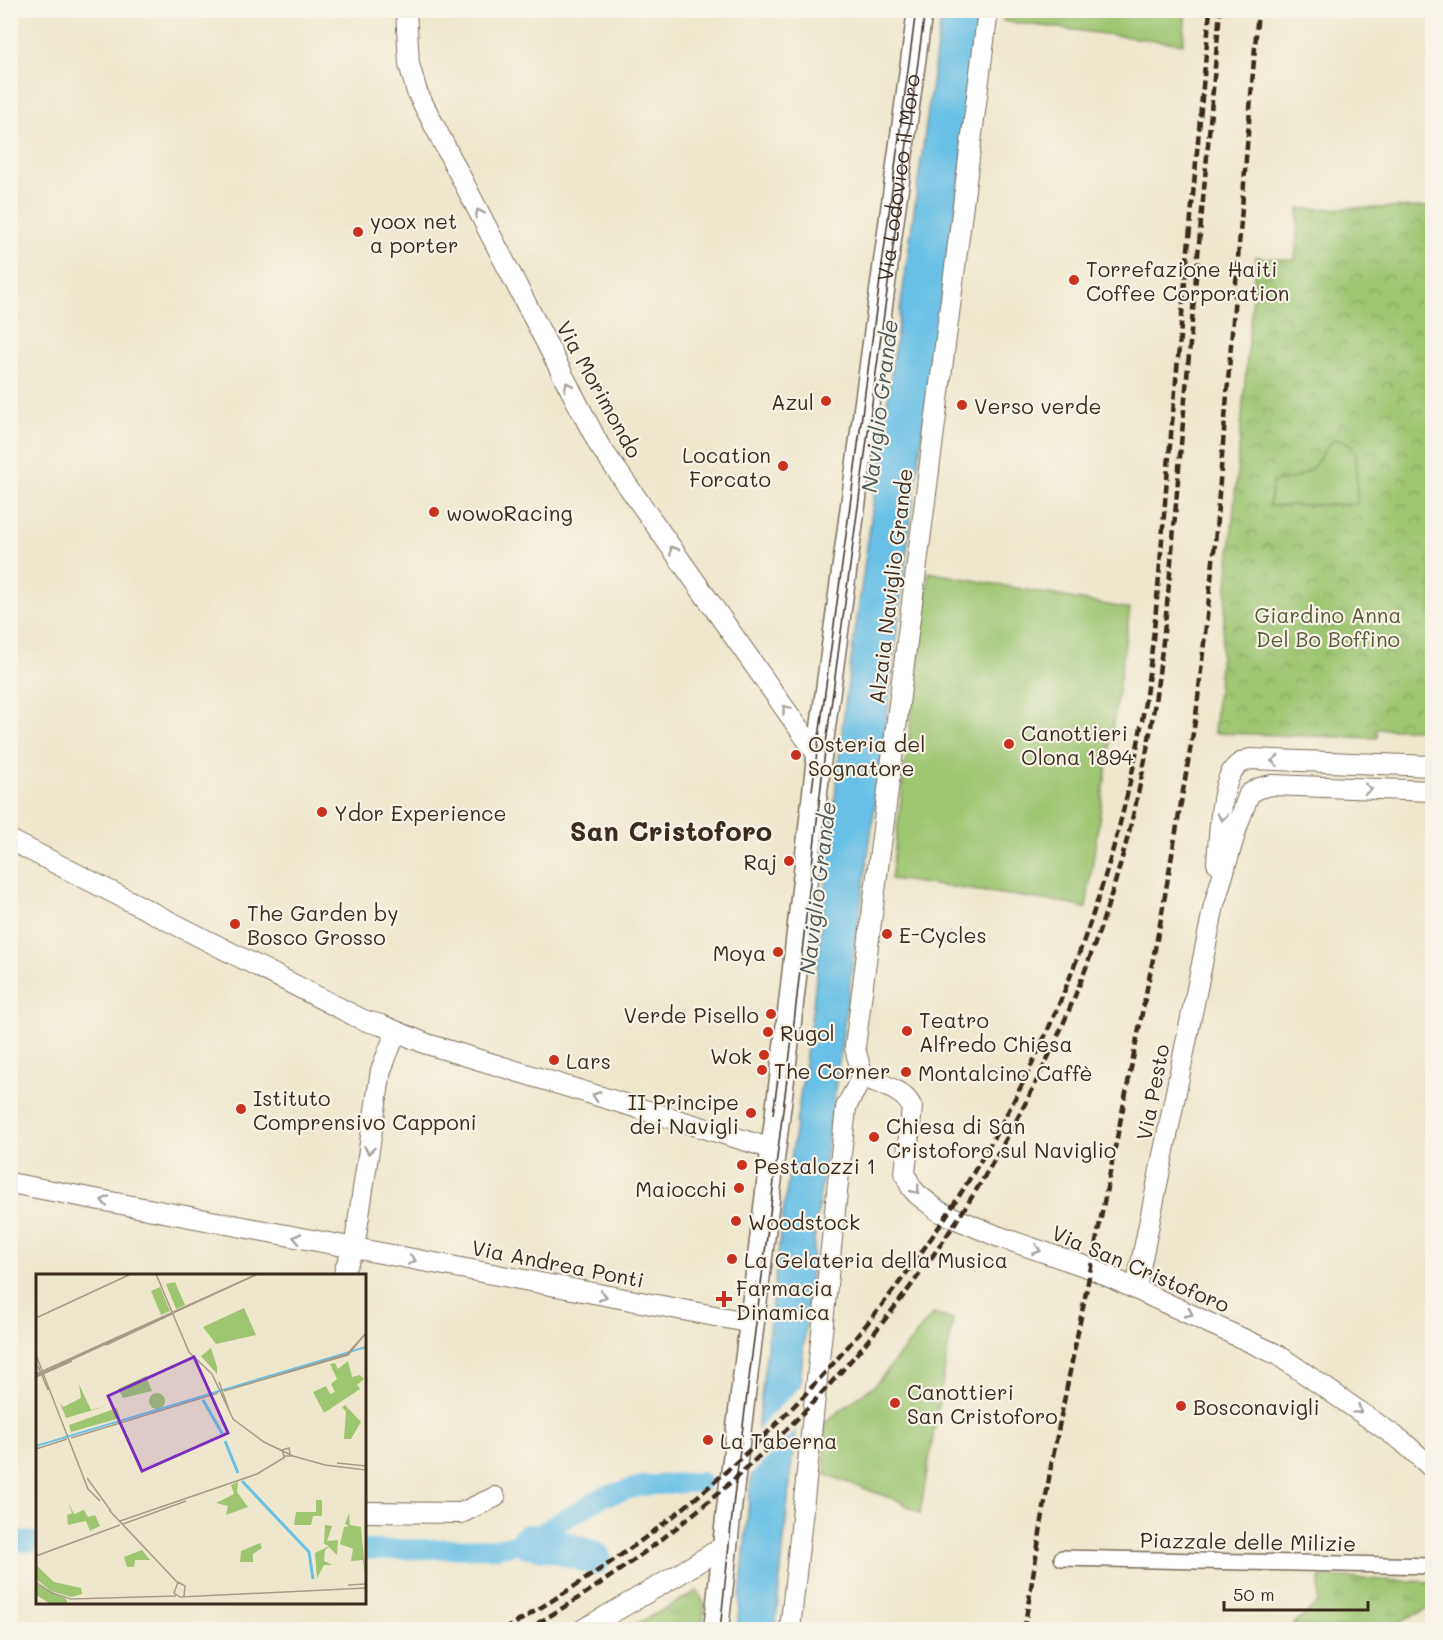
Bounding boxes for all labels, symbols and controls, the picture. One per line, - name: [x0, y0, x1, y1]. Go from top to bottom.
- street label: Via Lodovico il Moro: [870, 72, 925, 283]
- place label: yoox net a porter: [370, 207, 459, 258]
- one-way arrow: [475, 208, 486, 219]
- marker: yoox net a porter: [351, 225, 365, 239]
- place label: Torrefazione Haiti Coffee Corporation: [1086, 255, 1289, 306]
- marker: Torrefazione Haiti Coffee Corporation: [1067, 273, 1081, 287]
- street label: Via Morimondo: [551, 316, 649, 462]
- water label: Naviglio Grande: [854, 318, 904, 494]
- one-way arrow: [564, 381, 576, 392]
- place label: Azul: [771, 388, 814, 415]
- place label: Verso verde: [974, 392, 1101, 419]
- marker: Azul: [819, 394, 833, 408]
- marker: Verso verde: [955, 398, 969, 412]
- place label: Location Forcato: [682, 441, 771, 492]
- marker: Location Forcato: [776, 459, 790, 473]
- street label: Alzaia Naviglio Grande: [862, 467, 918, 705]
- place label: wowoRacing: [446, 499, 573, 526]
- marker: wowoRacing: [427, 505, 441, 519]
- one-way arrow: [669, 546, 680, 557]
- park label: Giardino Anna Del Bo Boffino: [1254, 601, 1402, 652]
- one-way arrow: [782, 705, 793, 716]
- place label: Canottieri Olona 1894: [1021, 719, 1134, 770]
- place label: Osteria del Sognatore: [808, 730, 925, 781]
- marker: Canottieri Olona 1894: [1002, 737, 1016, 751]
- marker: Osteria del Sognatore: [789, 748, 803, 762]
- one-way arrow: [1271, 754, 1280, 767]
- one-way arrow: [1364, 783, 1373, 795]
- place label: Ydor Experience: [334, 799, 506, 826]
- water label: Naviglio Grande: [792, 800, 842, 976]
- marker: Ydor Experience: [315, 805, 329, 819]
- one-way arrow: [1216, 812, 1228, 822]
- district label: San Cristoforo: [570, 813, 772, 848]
- place label: Raj: [743, 848, 777, 875]
- marker: Raj: [782, 854, 796, 868]
- place label: The Garden by Bosco Grosso: [247, 899, 398, 950]
- marker: The Garden by Bosco Grosso: [228, 917, 242, 931]
- place label: E-Cycles: [899, 921, 987, 948]
- marker: E-Cycles: [880, 927, 894, 941]
- place label: Moya: [713, 939, 766, 966]
- marker: Moya: [771, 945, 785, 959]
- place label: Verde Pisello: [623, 1001, 759, 1028]
- place label: Teatro Alfredo Chiesa: [919, 1006, 1073, 1057]
- marker: Verde Pisello: [764, 1007, 778, 1021]
- place label: Rugol: [780, 1019, 835, 1046]
- marker: Teatro Alfredo Chiesa: [900, 1024, 914, 1038]
- marker: Rugol: [761, 1025, 775, 1039]
- place label: Wok: [710, 1042, 752, 1069]
- street label: Via Pesto: [1129, 1042, 1175, 1142]
- place label: Lars: [566, 1047, 611, 1074]
- marker: Wok: [757, 1048, 771, 1062]
- marker: Lars: [547, 1053, 561, 1067]
- place label: The Corner: [774, 1057, 890, 1084]
- place label: Montalcino Caffè: [918, 1059, 1093, 1086]
- marker: The Corner: [755, 1063, 769, 1077]
- marker: Montalcino Caffè: [899, 1065, 913, 1079]
- place label: Istituto Comprensivo Capponi: [253, 1084, 477, 1135]
- place label: II Principe dei Navigli: [628, 1088, 739, 1139]
- one-way arrow: [592, 1091, 602, 1103]
- marker: Istituto Comprensivo Capponi: [234, 1102, 248, 1116]
- marker: II Principe dei Navigli: [744, 1106, 758, 1120]
- place label: Chiesa di San Cristoforo sul Naviglio: [886, 1112, 1116, 1163]
- marker: Chiesa di San Cristoforo sul Naviglio: [867, 1130, 881, 1144]
- one-way arrow: [363, 1144, 376, 1154]
- place label: Pestalozzi 1: [754, 1152, 876, 1179]
- marker: Pestalozzi 1: [735, 1158, 749, 1172]
- place label: Maiocchi: [635, 1175, 727, 1202]
- marker: Maiocchi: [732, 1181, 746, 1195]
- one-way arrow: [908, 1183, 919, 1194]
- one-way arrow: [101, 1195, 111, 1208]
- place label: Woodstock: [748, 1208, 860, 1235]
- marker: Woodstock: [729, 1214, 743, 1228]
- street label: Via San Cristoforo: [1048, 1218, 1234, 1318]
- one-way arrow: [292, 1232, 302, 1245]
- street label: Via Andrea Ponti: [469, 1233, 647, 1293]
- one-way arrow: [1031, 1242, 1042, 1255]
- place label: La Gelateria della Musica: [744, 1246, 1008, 1273]
- marker: La Gelateria della Musica: [725, 1252, 739, 1266]
- one-way arrow: [406, 1253, 416, 1266]
- inset map: [36, 1274, 366, 1604]
- place label: Farmacia Dinamica: [736, 1274, 833, 1325]
- one-way arrow: [599, 1289, 608, 1301]
- marker: Farmacia Dinamica: [717, 1292, 731, 1306]
- one-way arrow: [1183, 1306, 1194, 1318]
- place label: Canottieri San Cristoforo: [907, 1378, 1058, 1429]
- place label: Bosconavigli: [1193, 1393, 1320, 1420]
- marker: Canottieri San Cristoforo: [888, 1396, 902, 1410]
- marker: Bosconavigli: [1174, 1399, 1188, 1413]
- one-way arrow: [1351, 1403, 1362, 1414]
- place label: La Taberna: [720, 1427, 837, 1454]
- marker: La Taberna: [701, 1433, 715, 1447]
- street label: Piazzale delle Milizie: [1140, 1526, 1356, 1556]
- scale bar: [1224, 1574, 1368, 1612]
- text: 50 m: [1233, 1582, 1275, 1606]

